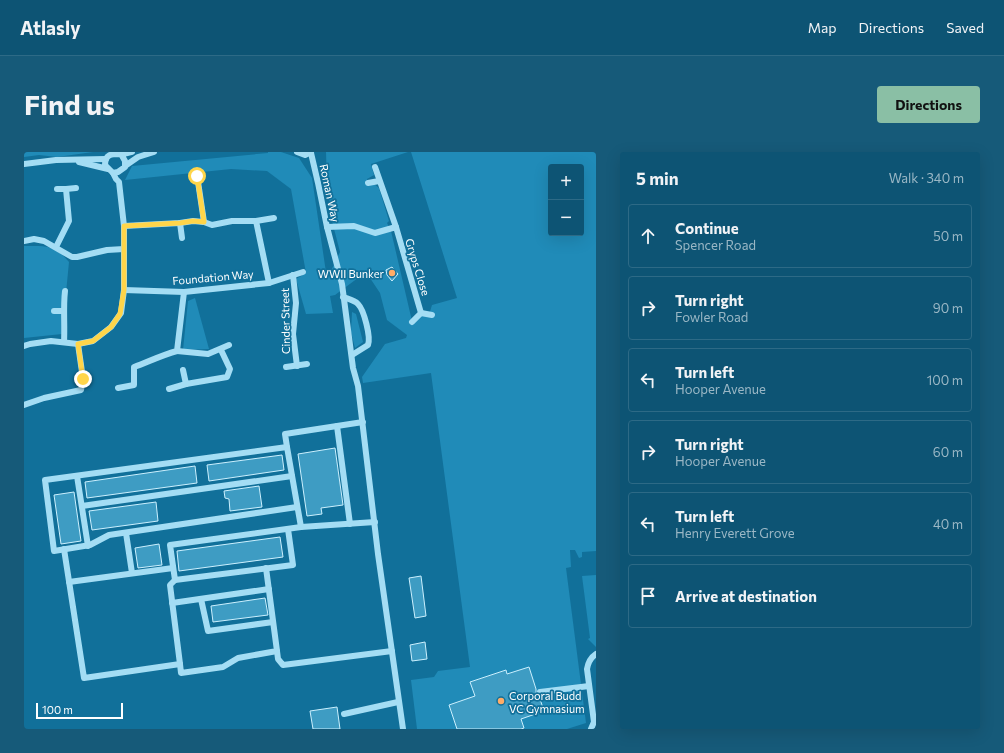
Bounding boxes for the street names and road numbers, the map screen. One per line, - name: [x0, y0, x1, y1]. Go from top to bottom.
- street label: Roman Way: [317, 163, 343, 224]
- street label: Gryps Close: [403, 237, 433, 297]
- street label: Foundation Way: [172, 267, 254, 287]
- street label: Cinder Street: [278, 287, 292, 354]

